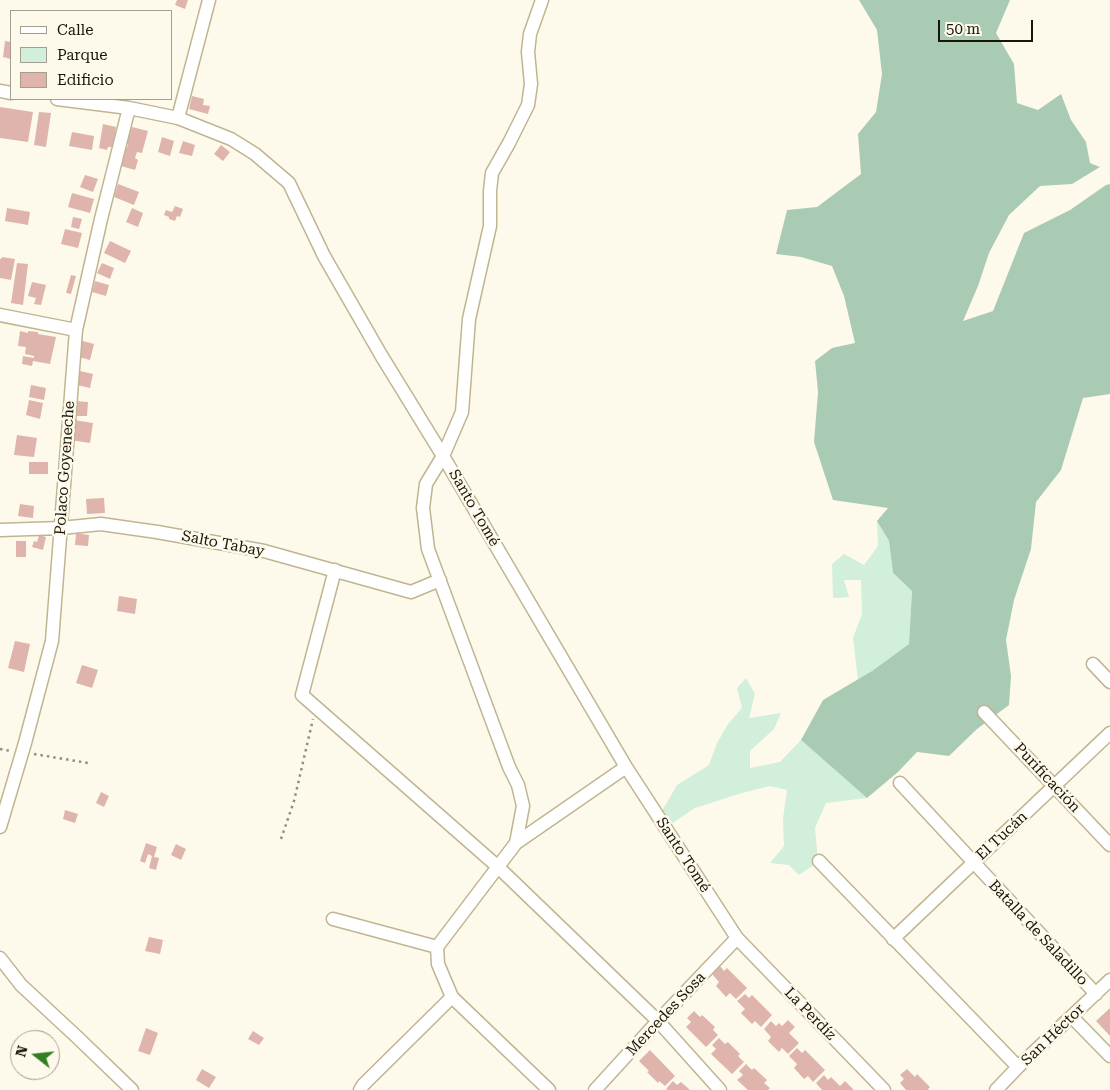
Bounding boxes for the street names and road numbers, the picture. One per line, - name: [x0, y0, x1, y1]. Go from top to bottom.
- street label: Polaco Goyeneche: [51, 400, 79, 536]
- street label: Santo Tomé: [445, 466, 503, 550]
- street label: Salto Tabay: [180, 527, 266, 561]
- street label: Purificación: [1010, 739, 1084, 817]
- street label: El Tucán: [973, 808, 1031, 864]
- street label: Santo Tomé: [652, 814, 714, 896]
- street label: Batalla de Saladillo: [985, 877, 1091, 989]
- street label: Mercedes Sosa: [623, 968, 709, 1060]
- street label: La Perdíz: [780, 984, 840, 1044]
- street label: San Héctor: [1018, 1000, 1088, 1070]

